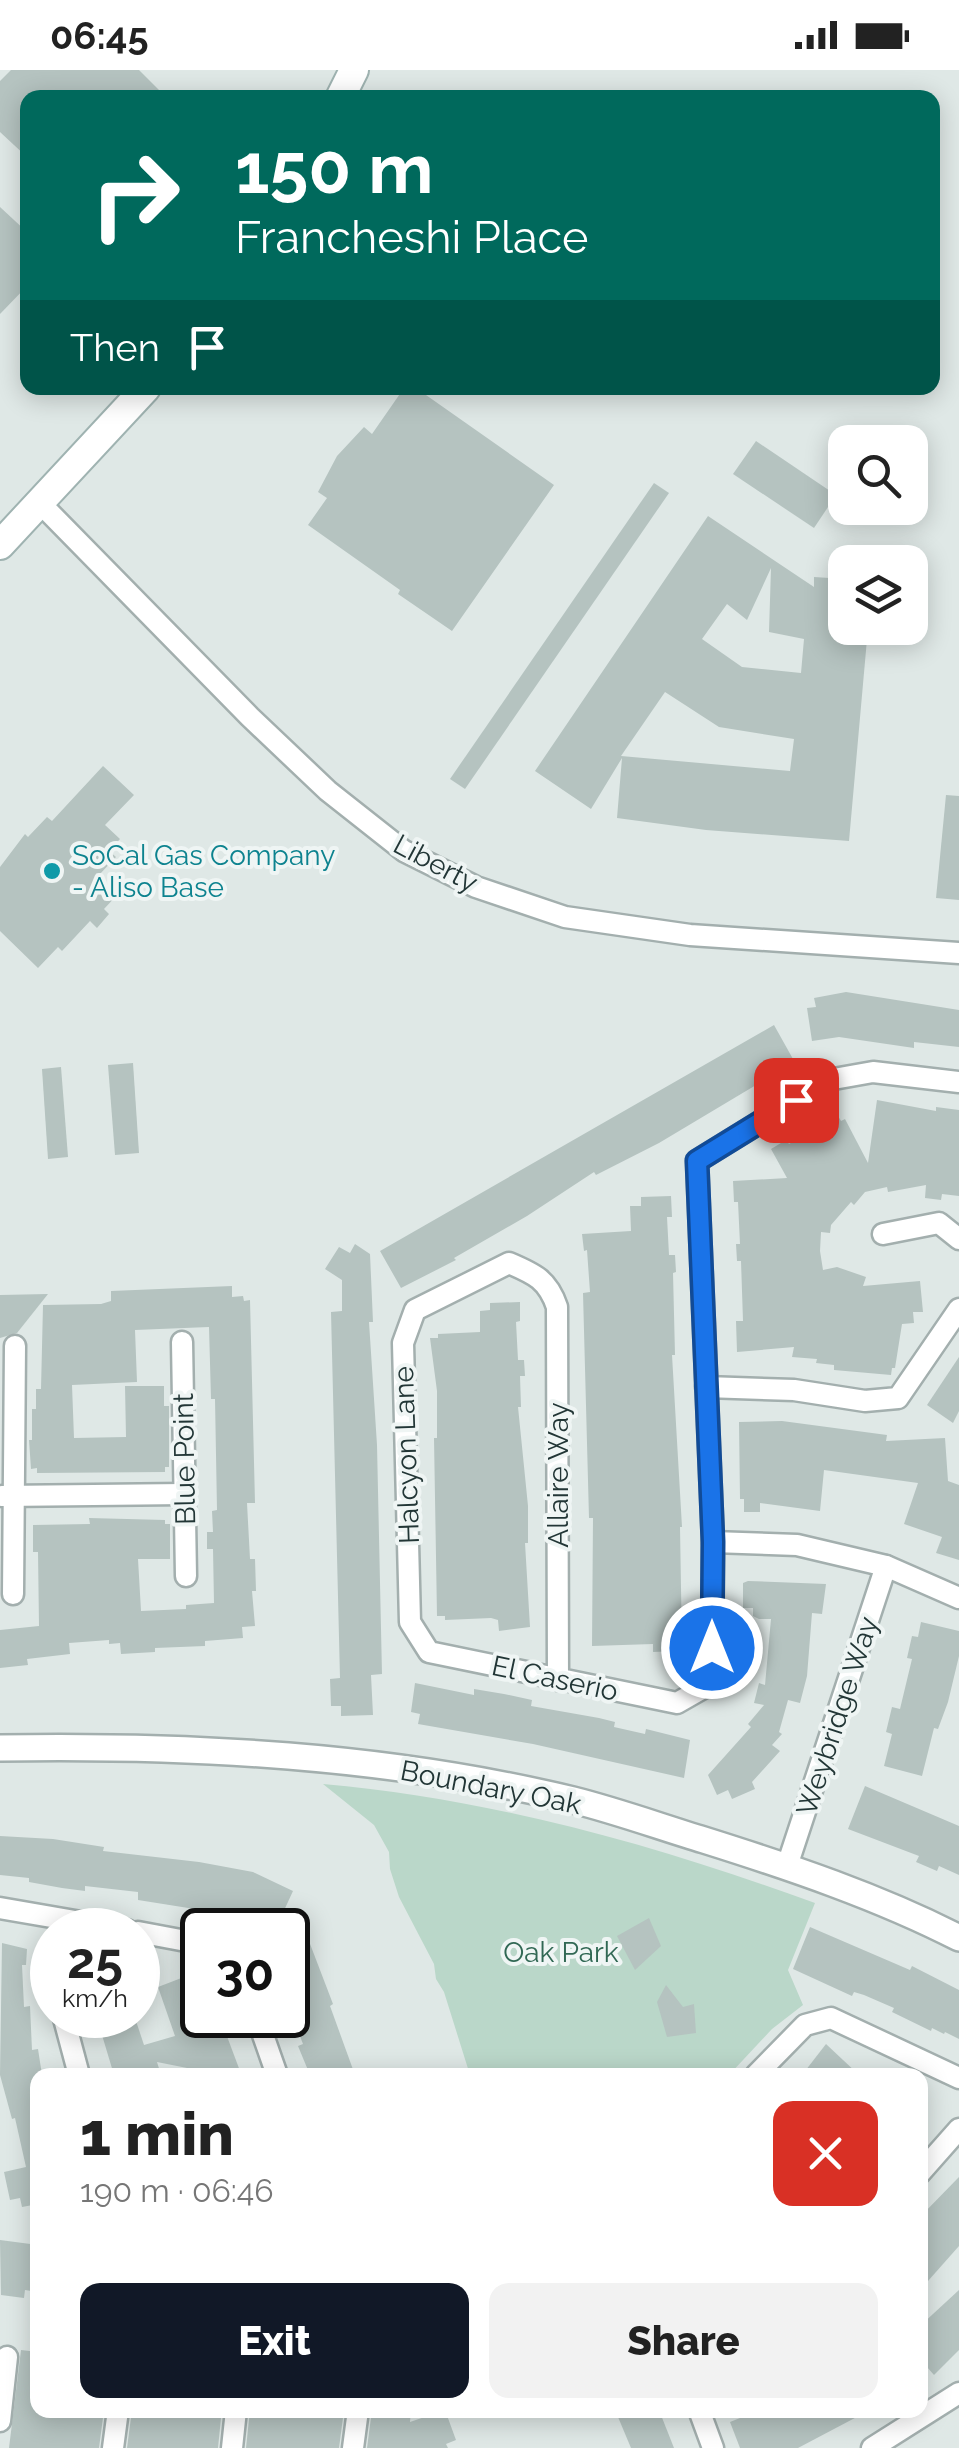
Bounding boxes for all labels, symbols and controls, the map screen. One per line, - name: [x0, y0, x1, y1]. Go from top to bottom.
- text: 06:45: [50, 13, 149, 58]
- text: 150 m: [235, 127, 433, 209]
- icon: right: [70, 130, 200, 260]
- text: Francheshi Place: [235, 211, 589, 264]
- icon: arrive: [180, 320, 235, 375]
- text: Then: [70, 325, 160, 370]
- map controls: [828, 425, 928, 645]
- button: search: [828, 425, 928, 525]
- button: layers: [828, 545, 928, 645]
- street label: Liberty: [388, 828, 483, 899]
- place label: SoCal Gas Company - Aliso Base: [72, 839, 335, 904]
- marker: SoCal Gas Company - Aliso Base: [41, 860, 63, 882]
- pin: [754, 1058, 839, 1143]
- icon: arrive: [769, 1073, 824, 1128]
- street label: Halcyon Lane: [387, 1366, 426, 1544]
- street label: Blue Point: [167, 1392, 202, 1525]
- street label: Allaire Way: [542, 1402, 575, 1548]
- position arrow: [660, 1596, 764, 1700]
- street label: Weybridge Way: [790, 1613, 885, 1820]
- street label: El Caserio: [489, 1649, 621, 1708]
- street label: Boundary Oak: [398, 1754, 584, 1821]
- speed limit sign: 30: [180, 1908, 310, 2038]
- text: 25: [67, 1931, 123, 1990]
- park label: Oak Park: [503, 1936, 619, 1969]
- text: km/h: [62, 1983, 128, 2013]
- text: 1 min: [80, 2099, 234, 2169]
- button: close: [773, 2101, 878, 2206]
- text: 190 m · 06:46: [80, 2172, 274, 2209]
- button: Exit: [80, 2283, 469, 2398]
- button: Share: [489, 2283, 878, 2398]

